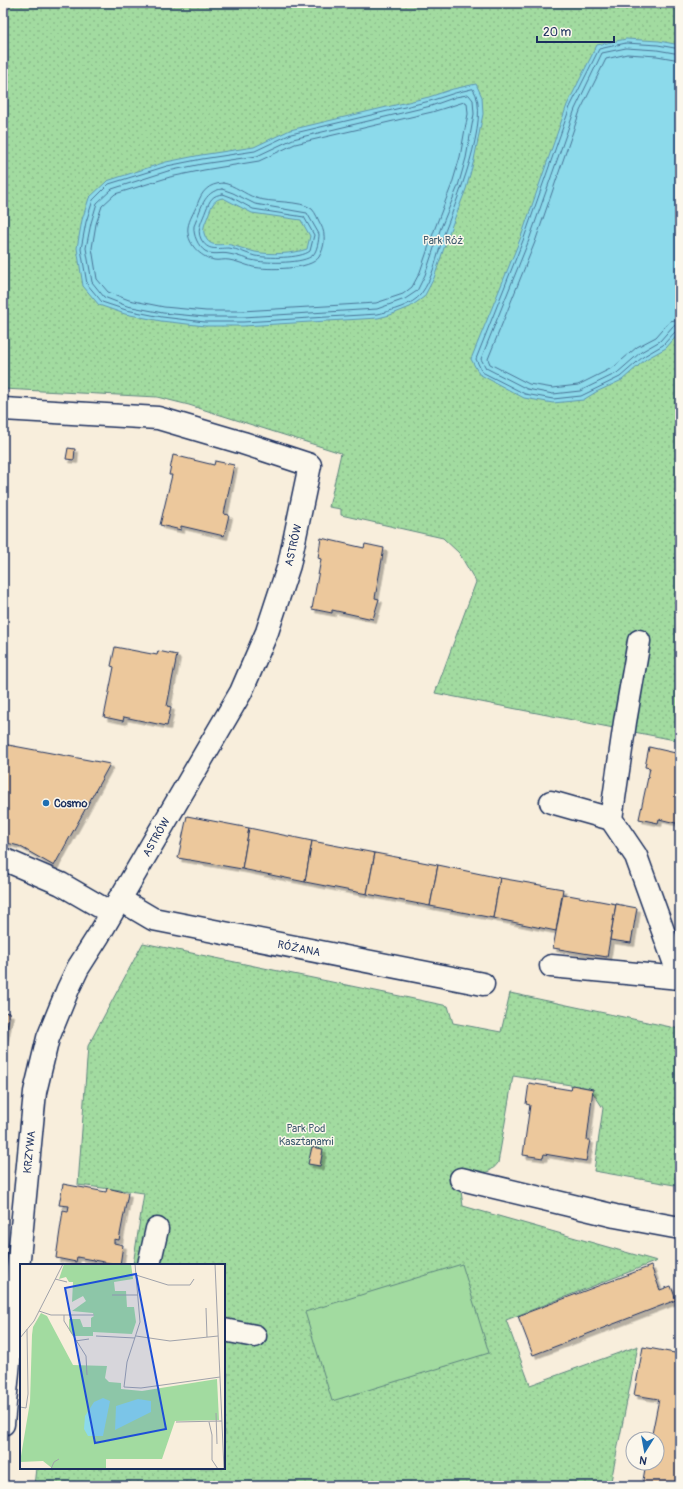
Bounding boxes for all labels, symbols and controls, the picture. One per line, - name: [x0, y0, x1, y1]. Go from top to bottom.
- scale bar: [537, 18, 614, 44]
- text: 20 m: [543, 25, 572, 40]
- park label: Park Róż: [423, 234, 463, 247]
- street label: ASTRÓW: [281, 523, 305, 567]
- place label: Cosmo: [54, 797, 87, 810]
- marker: Cosmo: [41, 798, 51, 808]
- street label: ASTRÓW: [139, 815, 173, 859]
- street label: RÓŻANA: [276, 937, 322, 959]
- park label: Park Pod Kasztanami: [279, 1122, 333, 1148]
- street label: KRZYWA: [21, 1130, 38, 1174]
- inset map: [20, 1264, 225, 1469]
- north arrow: [625, 1431, 665, 1471]
- text: N: [638, 1453, 648, 1467]

